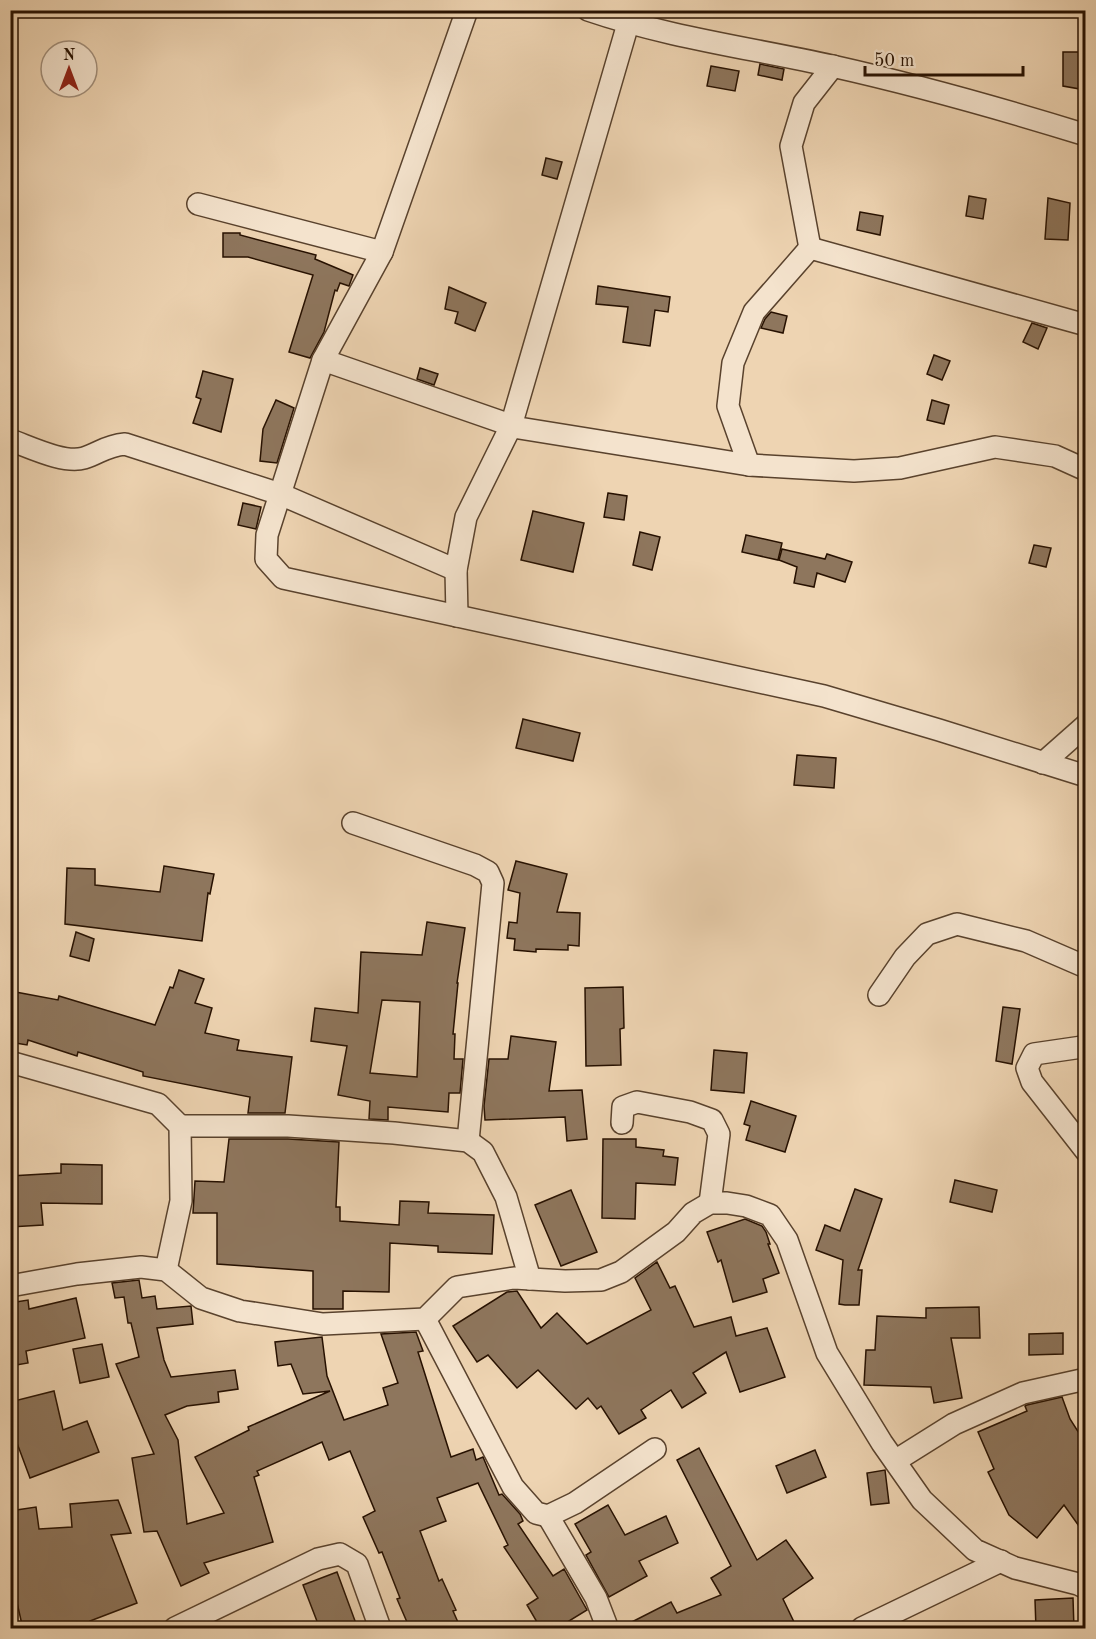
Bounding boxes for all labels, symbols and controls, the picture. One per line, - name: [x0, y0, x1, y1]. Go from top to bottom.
- north arrow: [39, 39, 99, 99]
- scale bar: [865, 39, 1022, 77]
- text: N: [63, 48, 76, 64]
- text: 50 m: [874, 52, 914, 70]

